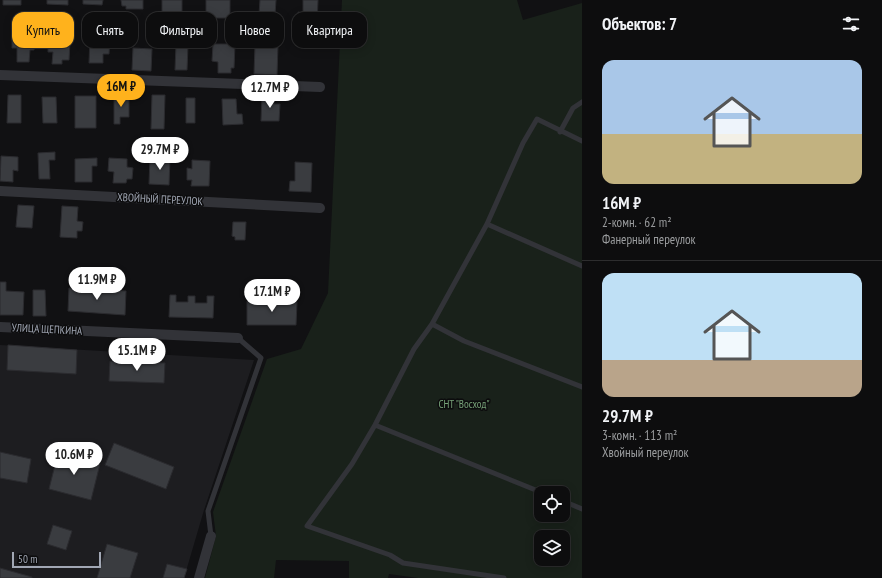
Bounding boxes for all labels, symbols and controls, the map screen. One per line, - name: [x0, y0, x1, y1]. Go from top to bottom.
- chip: Купить: [12, 12, 74, 48]
- chip: Снять: [82, 12, 138, 48]
- chip: Фильтры: [146, 12, 217, 48]
- chip: Новое: [225, 12, 284, 48]
- chip: Квартира: [292, 12, 367, 48]
- text: Объектов: 7: [602, 13, 677, 35]
- icon: filters: [840, 13, 862, 35]
- pin: 16M ₽: [93, 74, 149, 108]
- pin: 12.7M ₽: [233, 75, 307, 109]
- text: 16M ₽: [106, 78, 136, 95]
- text: 12.7M ₽: [251, 79, 289, 96]
- icon: home: [696, 86, 768, 158]
- pin: 29.7M ₽: [123, 137, 197, 171]
- text: 29.7M ₽: [141, 141, 179, 158]
- street label: ХВОЙНЫЙ ПЕРЕУЛОК: [117, 190, 204, 208]
- text: 16M ₽: [602, 192, 641, 214]
- text: 2-комн. · 62 m²: [602, 214, 672, 231]
- text: Фанерный переулок: [602, 231, 696, 248]
- pin: 11.9M ₽: [60, 267, 134, 301]
- text: 11.9M ₽: [78, 271, 116, 288]
- pin: 17.1M ₽: [235, 279, 309, 313]
- text: 17.1M ₽: [253, 283, 291, 300]
- icon: home: [696, 299, 768, 371]
- street label: УЛИЦА ЩЕПКИНА: [11, 320, 83, 338]
- pin: 15.1M ₽: [100, 338, 174, 372]
- text: 15.1M ₽: [118, 342, 156, 359]
- park label: СНТ "Восход": [438, 397, 490, 411]
- text: 29.7M ₽: [602, 405, 653, 427]
- text: 3-комн. · 113 m²: [602, 427, 677, 444]
- pin: 10.6M ₽: [37, 442, 111, 476]
- text: Хвойный переулок: [602, 444, 689, 461]
- text: 10.6M ₽: [55, 446, 93, 463]
- map controls: [534, 486, 570, 566]
- button: locate: [534, 486, 570, 522]
- button: layers: [534, 530, 570, 566]
- scale bar: [12, 550, 101, 569]
- text: 50 m: [18, 552, 37, 566]

